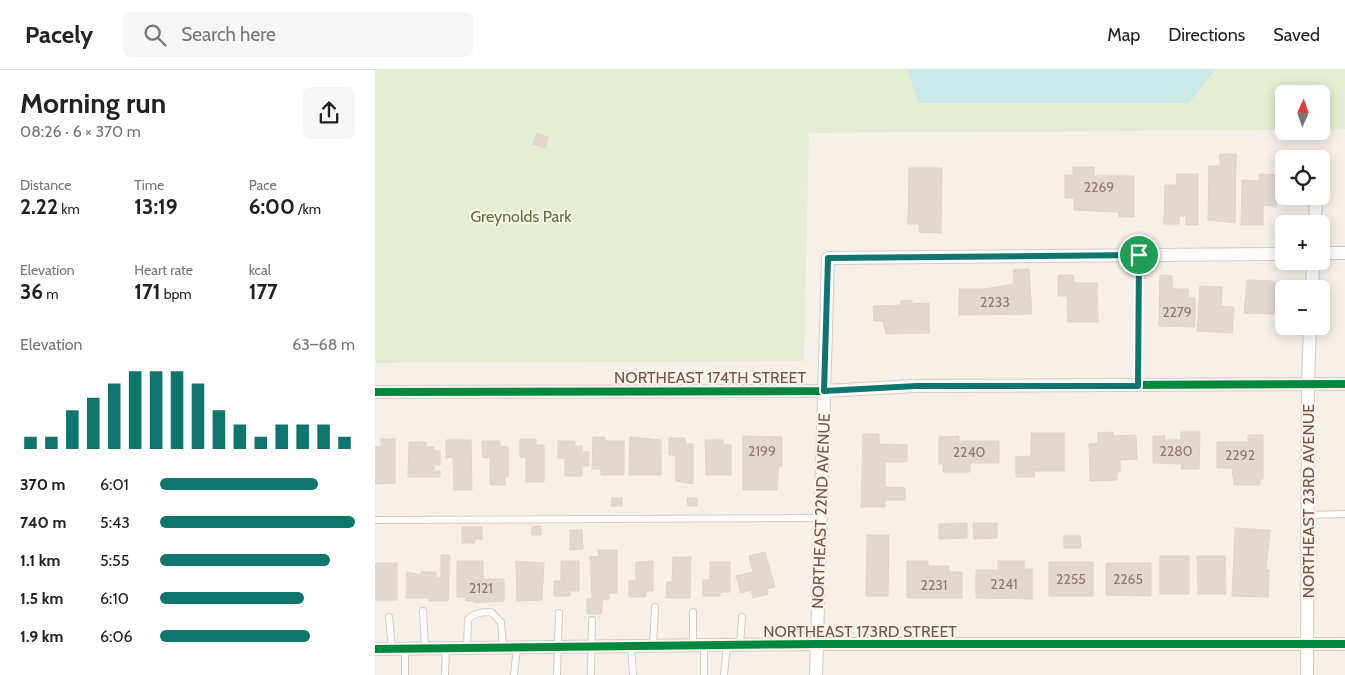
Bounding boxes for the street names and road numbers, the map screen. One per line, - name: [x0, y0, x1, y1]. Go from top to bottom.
- street label: NORTHEAST 174TH STREET: [614, 368, 806, 387]
- street label: NORTHEAST 23RD AVENUE: [1299, 404, 1318, 598]
- street label: NORTHEAST 22ND AVENUE: [808, 413, 834, 609]
- street label: NORTHEAST 173RD STREET: [763, 622, 957, 641]

